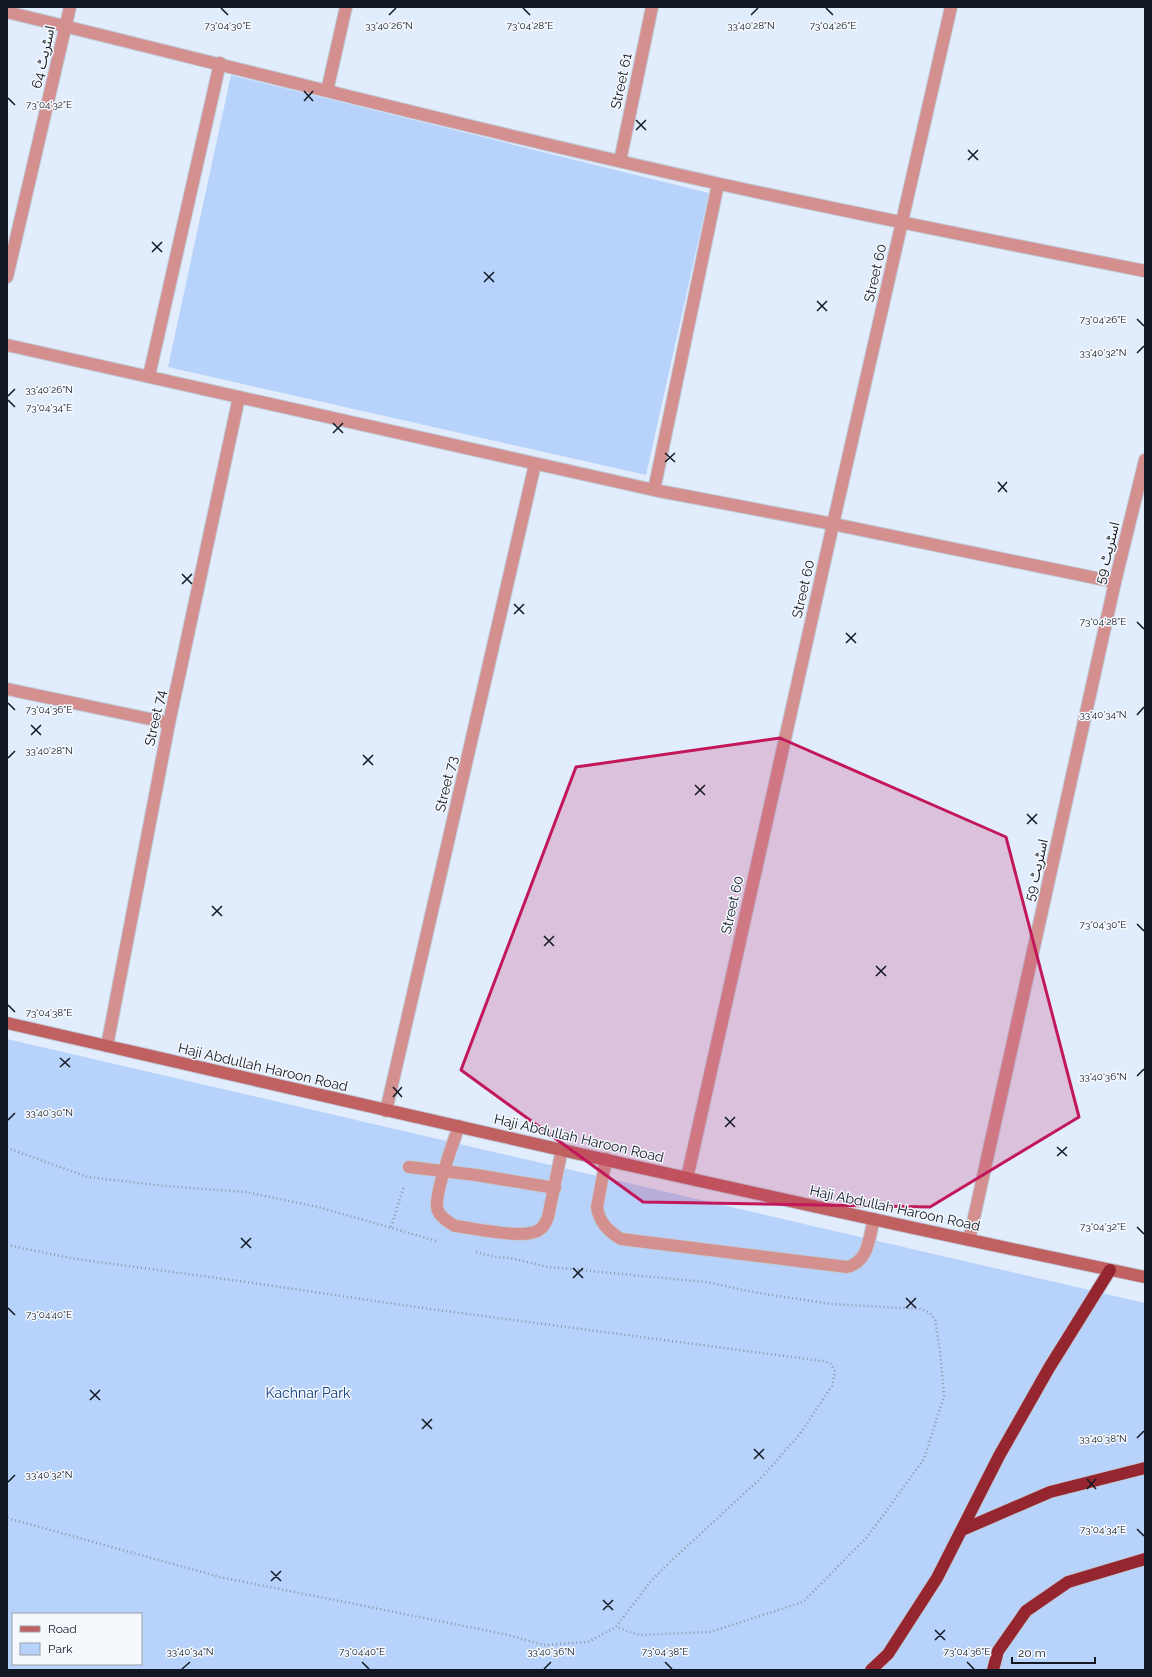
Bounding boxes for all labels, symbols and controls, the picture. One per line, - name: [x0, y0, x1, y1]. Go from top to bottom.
- text: 73°04'30"E: [205, 20, 251, 31]
- text: 33°40'26"N: [365, 20, 413, 31]
- text: 73°04'28"E: [507, 20, 553, 31]
- text: 33°40'28"N: [727, 20, 775, 31]
- text: 73°04'26"E: [810, 20, 856, 31]
- street label: اسٹریٹ 64: [28, 24, 59, 90]
- street label: Street 61: [607, 52, 635, 110]
- text: 73°04'32"E: [26, 99, 72, 110]
- street label: Street 60: [861, 242, 889, 304]
- text: 73°04'26"E: [1080, 314, 1126, 325]
- text: 33°40'32"N: [1080, 347, 1126, 358]
- text: 33°40'26"N: [25, 384, 73, 395]
- text: 73°04'34"E: [26, 402, 72, 413]
- street label: اسٹریٹ 59: [1092, 520, 1123, 586]
- street label: Street 60: [789, 558, 817, 620]
- text: 73°04'28"E: [1080, 616, 1126, 627]
- street label: Street 74: [141, 688, 169, 747]
- text: 73°04'36"E: [26, 704, 72, 715]
- text: 33°40'34"N: [1079, 709, 1127, 720]
- text: 33°40'28"N: [25, 745, 73, 756]
- street label: Street 73: [432, 754, 460, 814]
- street label: اسٹریٹ 59: [1021, 837, 1052, 903]
- street label: Street 60: [718, 874, 746, 936]
- text: 73°04'30"E: [1080, 919, 1126, 930]
- text: 73°04'38"E: [26, 1007, 72, 1018]
- street label: Haji Abdullah Haroon Road: [176, 1040, 350, 1094]
- text: 33°40'36"N: [1079, 1071, 1127, 1082]
- text: 33°40'30"N: [25, 1107, 73, 1118]
- street label: Haji Abdullah Haroon Road: [492, 1111, 666, 1165]
- street label: Haji Abdullah Haroon Road: [808, 1182, 982, 1234]
- text: 73°04'32"E: [1080, 1221, 1126, 1232]
- text: 73°04'40"E: [26, 1309, 72, 1320]
- park label: Kachnar Park: [265, 1385, 351, 1401]
- text: 33°40'38"N: [1079, 1433, 1127, 1444]
- text: 33°40'32"N: [26, 1469, 72, 1480]
- text: 73°04'34"E: [1080, 1524, 1126, 1535]
- legend: [12, 1613, 142, 1665]
- text: Road: [48, 1622, 77, 1636]
- scale bar: [1012, 1639, 1095, 1665]
- text: Park: [48, 1642, 73, 1656]
- text: 33°40'34"N: [166, 1646, 214, 1657]
- text: 73°04'40"E: [339, 1646, 385, 1657]
- text: 33°40'36"N: [527, 1646, 575, 1657]
- text: 73°04'38"E: [642, 1646, 688, 1657]
- text: 73°04'36"E: [944, 1646, 990, 1657]
- text: 20 m: [1018, 1646, 1046, 1660]

